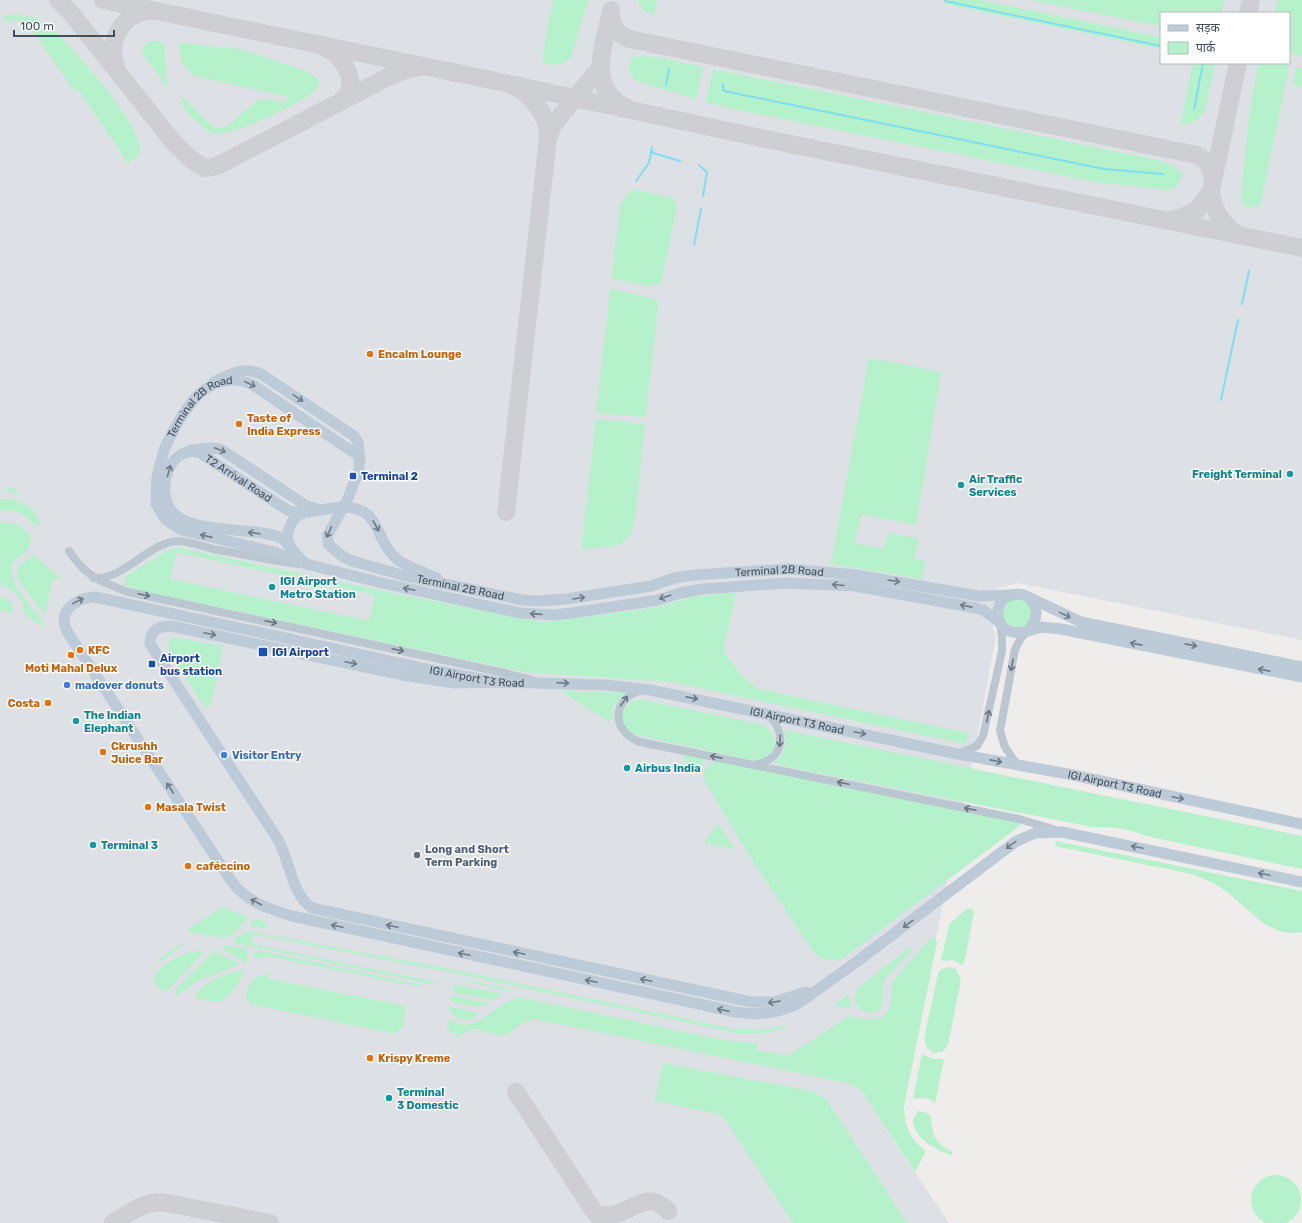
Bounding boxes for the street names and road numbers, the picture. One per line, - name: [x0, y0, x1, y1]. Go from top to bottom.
- street label: Terminal 2B Road: [165, 374, 233, 440]
- street label: T2 Arrival Road: [202, 452, 274, 505]
- street label: Terminal 2B Road: [735, 563, 824, 579]
- street label: Terminal 2B Road: [416, 572, 505, 603]
- street label: IGI Airport T3 Road: [429, 664, 525, 690]
- street label: IGI Airport T3 Road: [749, 705, 845, 737]
- street label: IGI Airport T3 Road: [1067, 768, 1163, 801]

